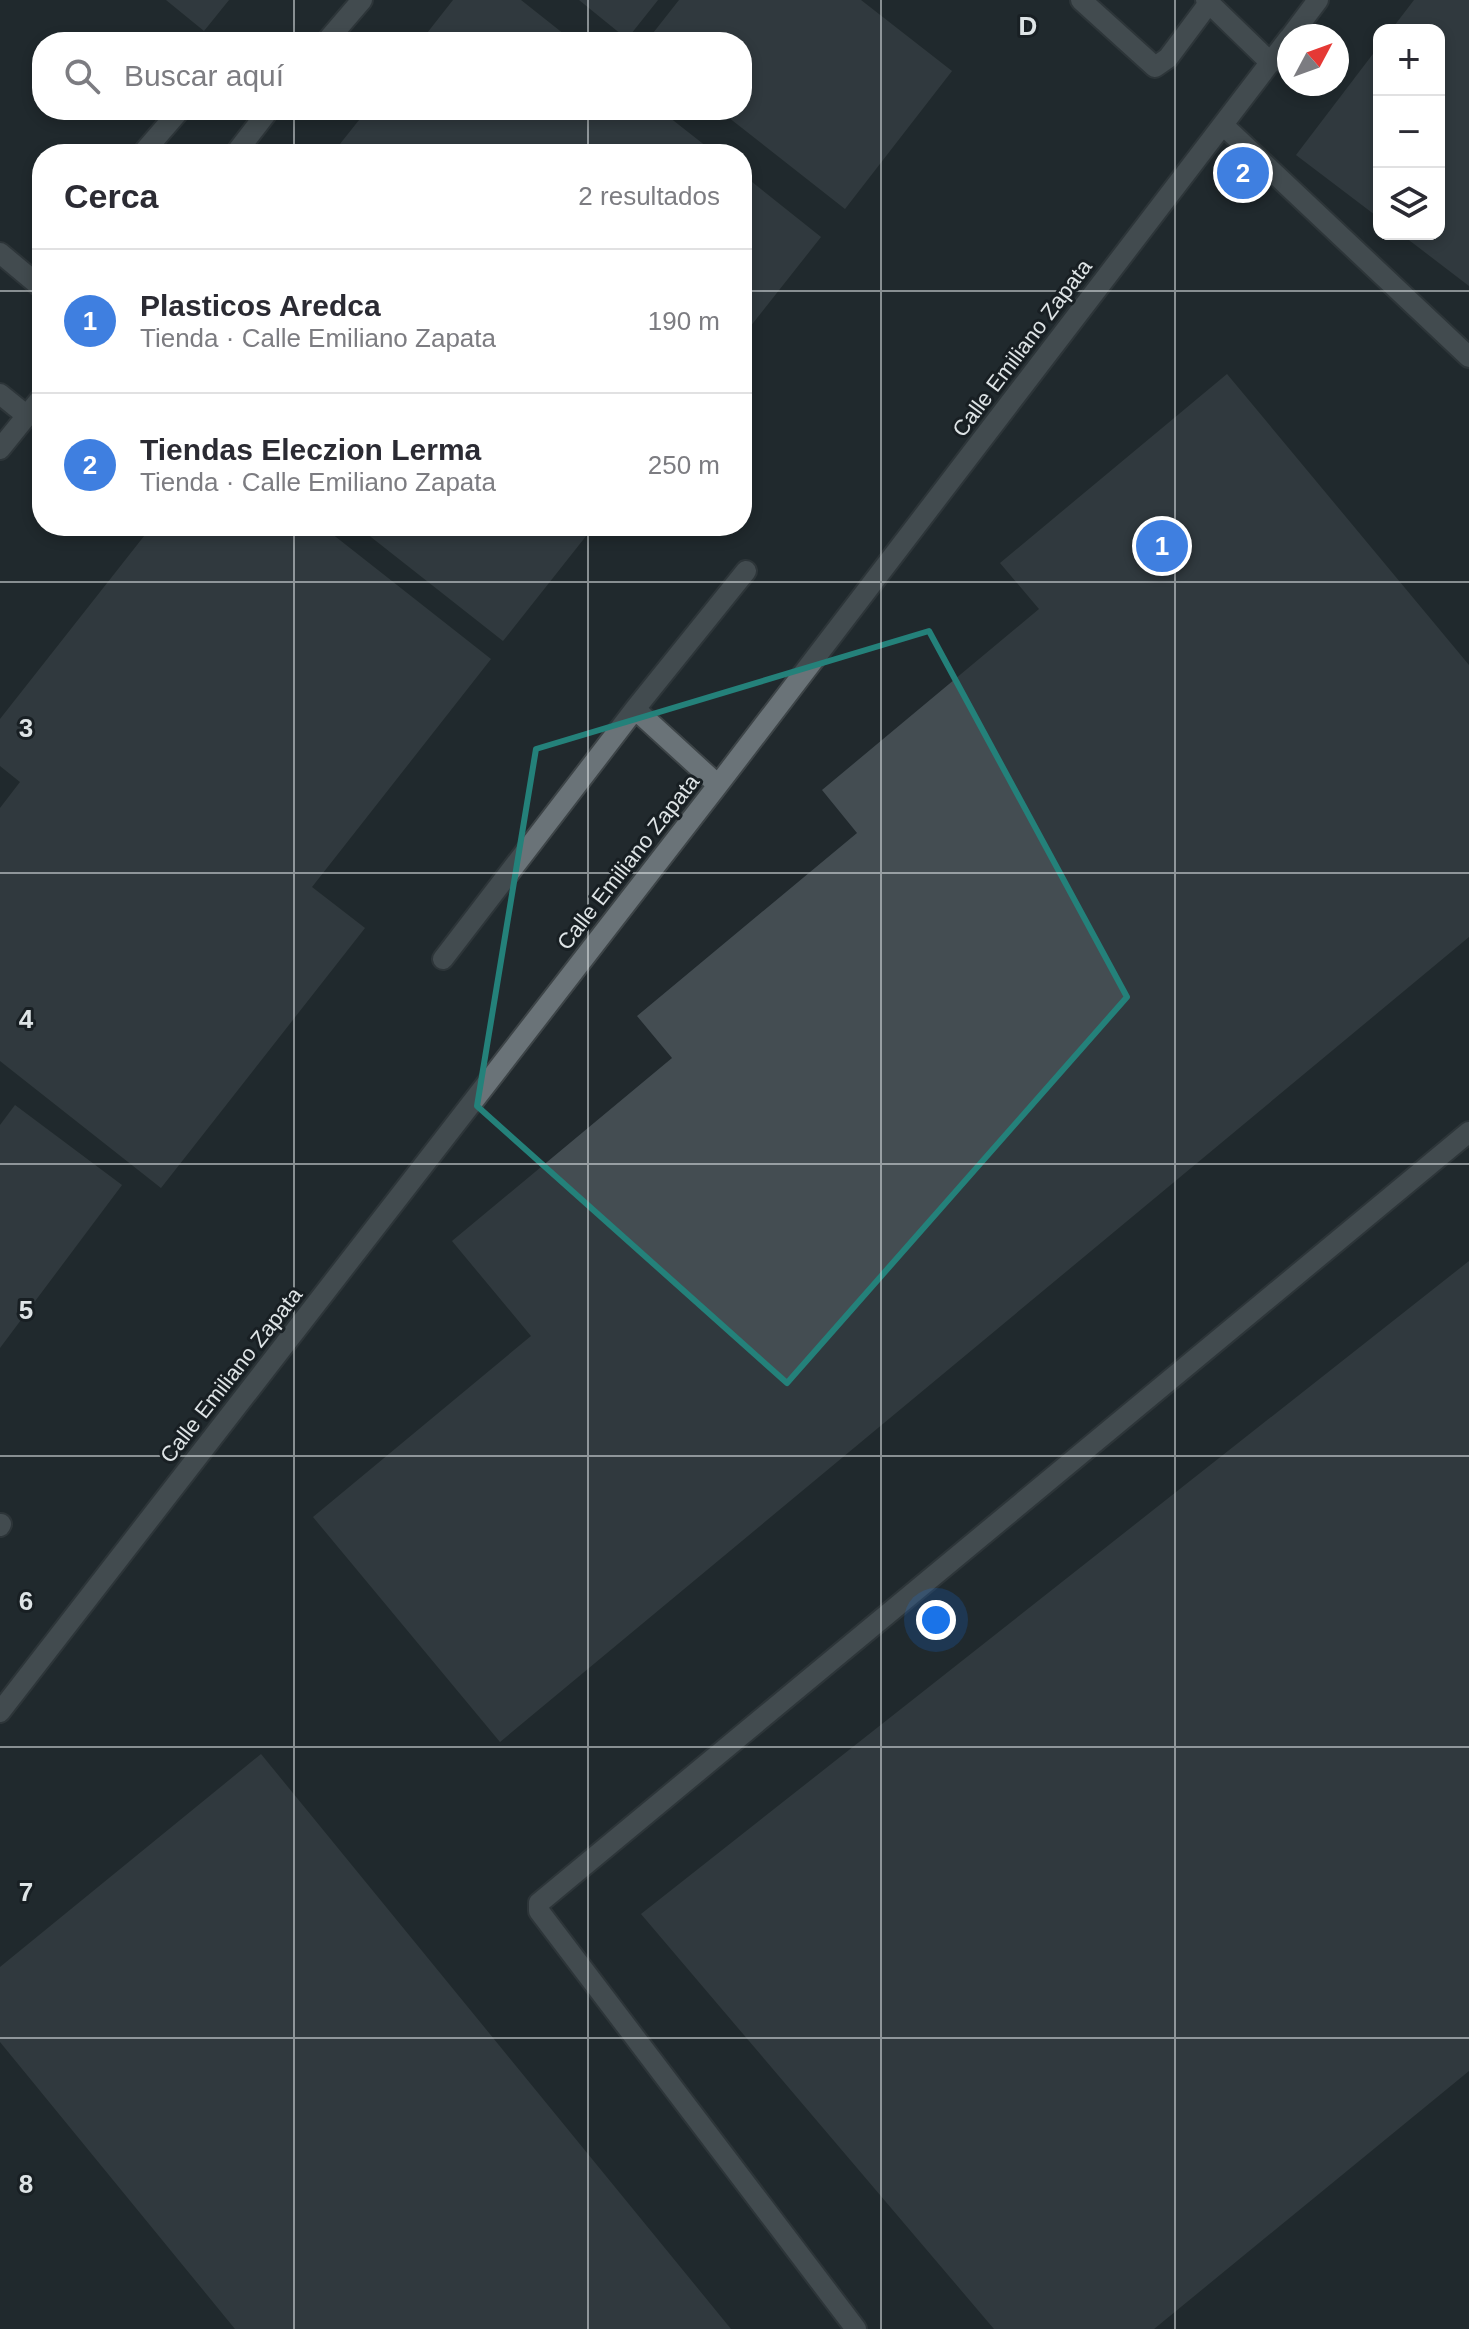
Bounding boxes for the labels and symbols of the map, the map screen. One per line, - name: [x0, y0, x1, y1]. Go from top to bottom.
- text: D: [1019, 11, 1037, 41]
- north arrow: [1277, 24, 1349, 96]
- pin: 2: [1217, 143, 1269, 203]
- street label: Calle Emiliano Zapata: [947, 254, 1097, 441]
- pin: 1: [1136, 516, 1188, 576]
- text: 3: [19, 713, 33, 743]
- street label: Calle Emiliano Zapata: [552, 769, 705, 954]
- text: 4: [19, 1004, 34, 1034]
- street label: Calle Emiliano Zapata: [155, 1282, 308, 1467]
- text: 5: [19, 1295, 33, 1325]
- text: 6: [19, 1586, 33, 1616]
- your location: [916, 1600, 956, 1640]
- text: 7: [19, 1877, 33, 1907]
- text: 8: [19, 2169, 33, 2199]

